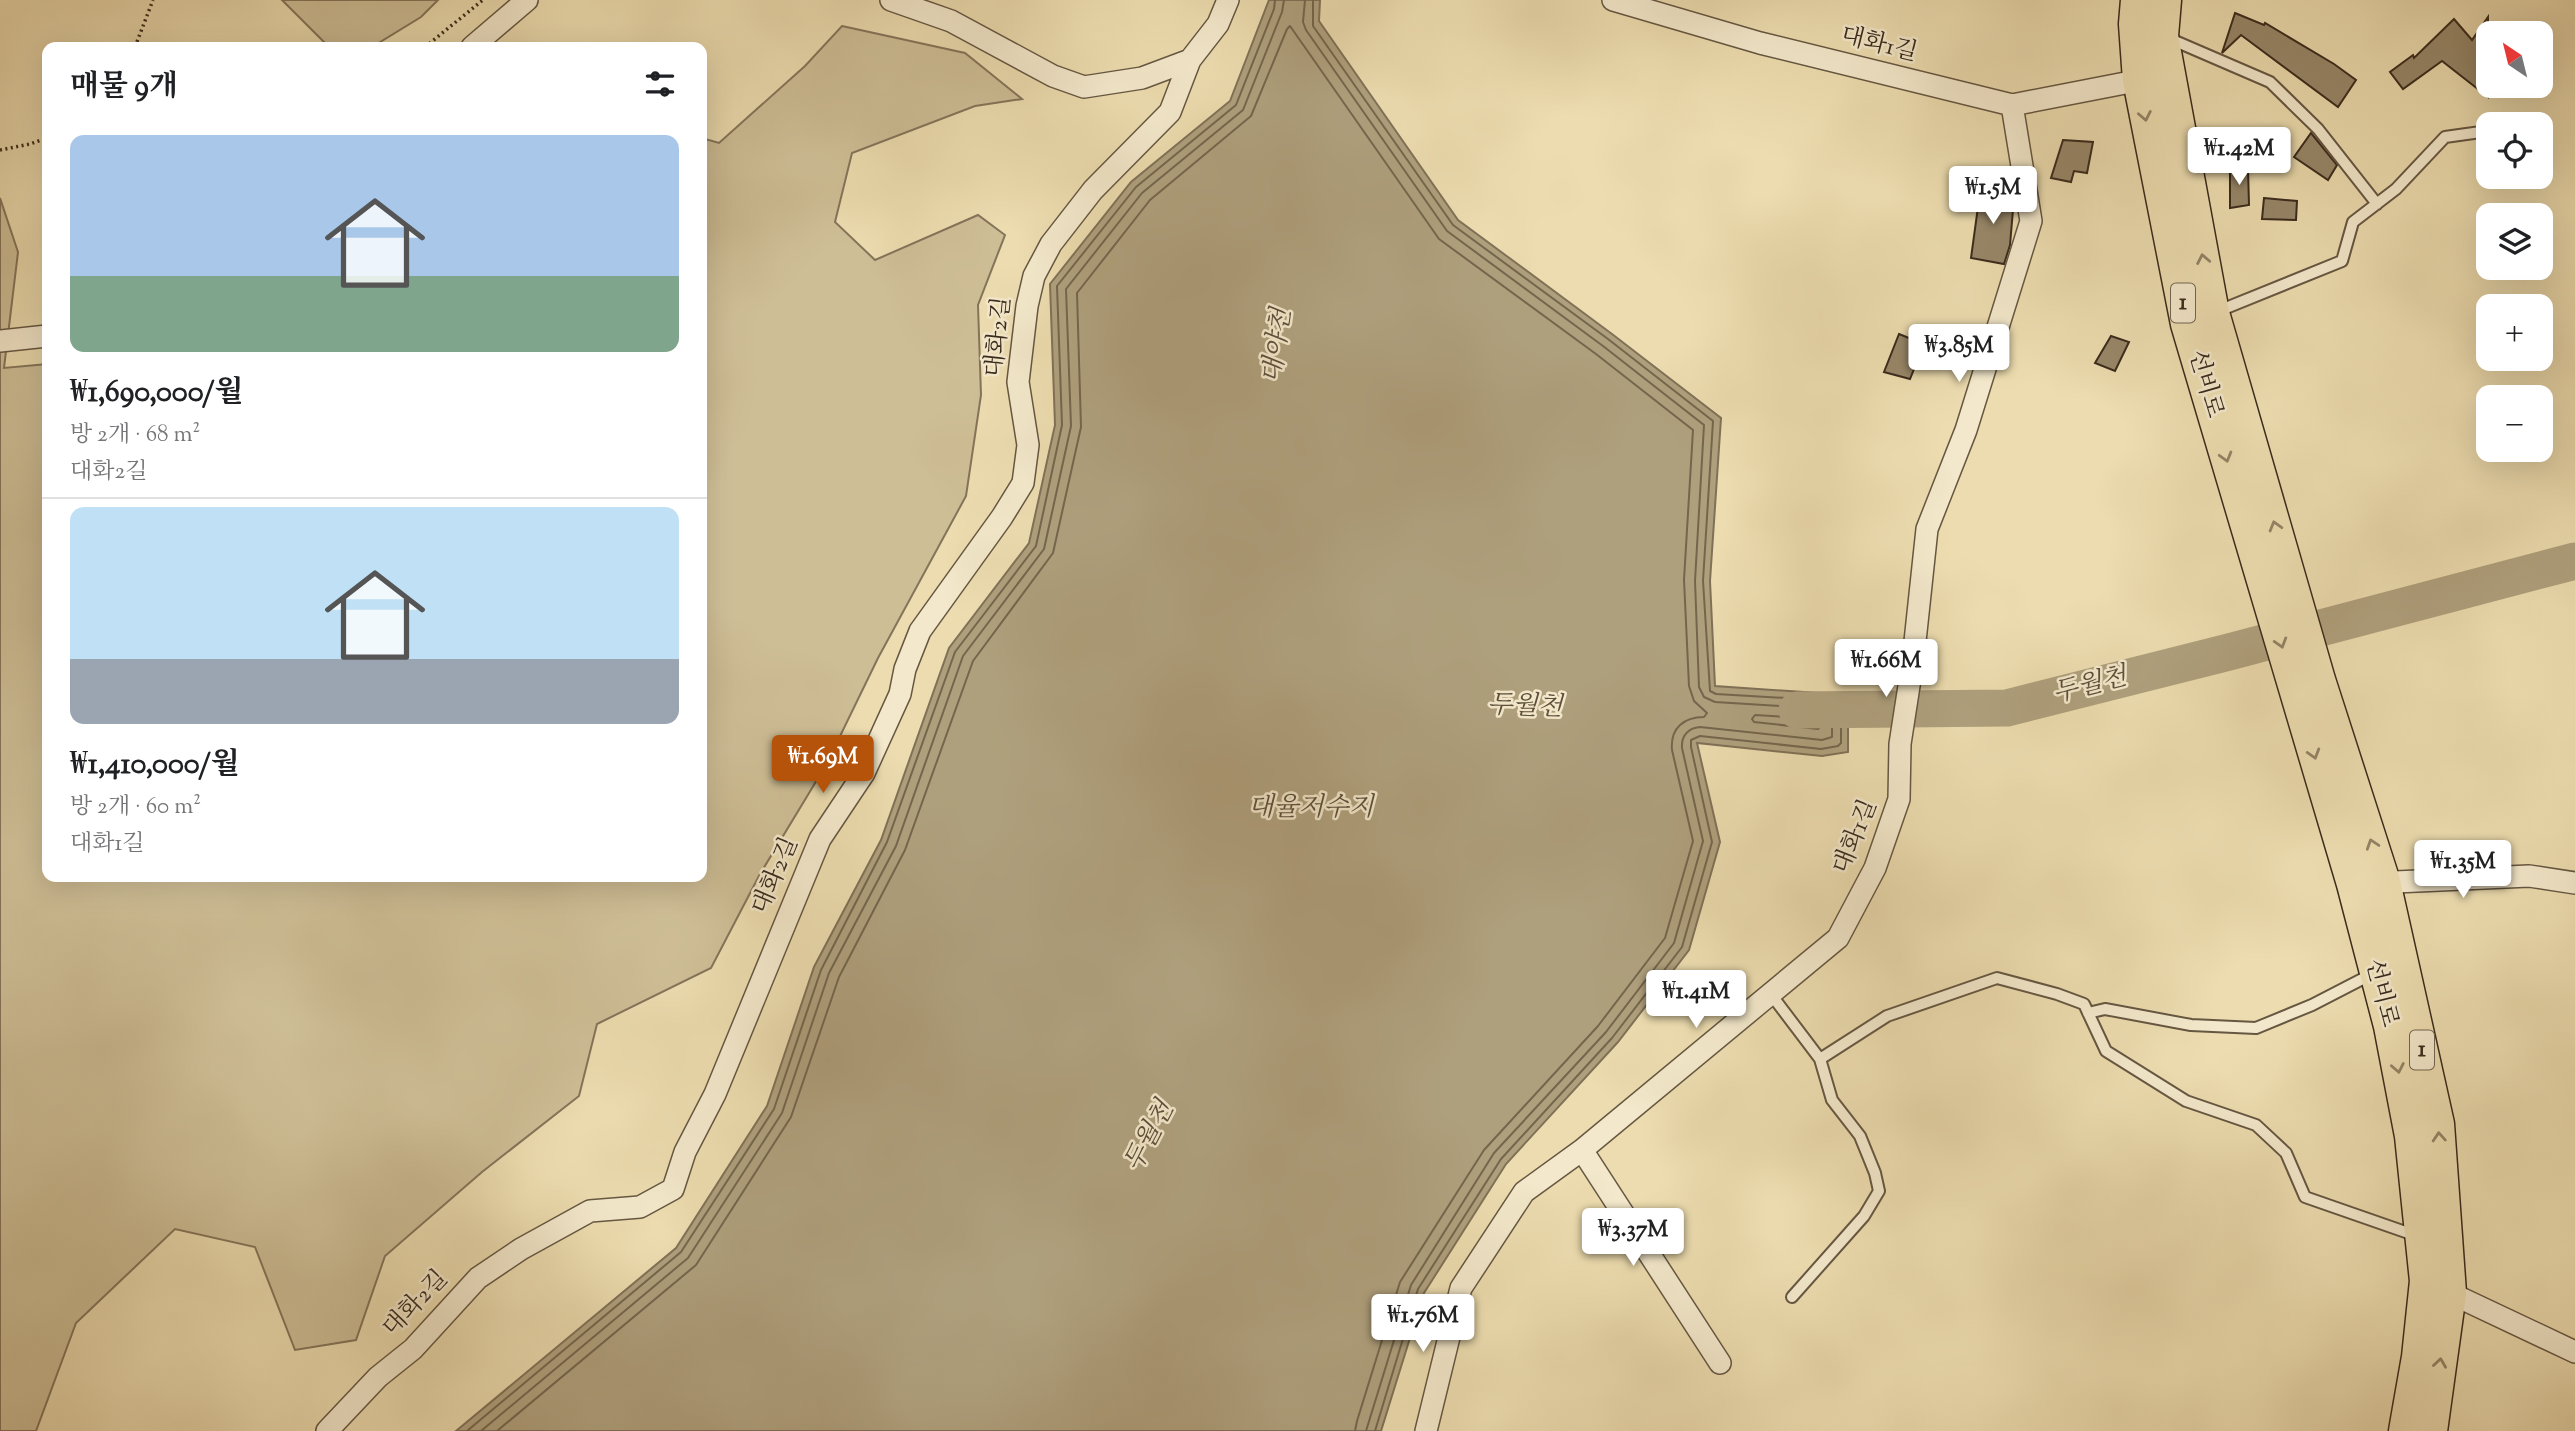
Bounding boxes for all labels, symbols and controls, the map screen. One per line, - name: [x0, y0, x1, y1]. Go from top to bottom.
- street label: 대화1길: [1837, 19, 1921, 71]
- north arrow: [2476, 21, 2553, 98]
- map controls: [2476, 21, 2553, 462]
- icon: filters: [641, 65, 679, 103]
- text: 매물 9개: [70, 66, 178, 109]
- one-way arrow: [2137, 110, 2152, 122]
- button: locate: [2476, 112, 2553, 189]
- pin: ₩1.42M: [2182, 128, 2296, 187]
- text: ₩1.42M: [2204, 133, 2274, 166]
- pin: ₩1.5M: [1944, 166, 2042, 226]
- text: ₩1.5M: [1965, 172, 2021, 205]
- icon: home: [312, 180, 438, 306]
- button: layers: [2476, 203, 2553, 280]
- one-way arrow: [2197, 253, 2212, 265]
- road number: 1: [2171, 284, 2195, 322]
- button: +: [2476, 294, 2553, 371]
- street label: 대화2길: [978, 295, 1020, 379]
- water label: 대야천: [1254, 304, 1302, 386]
- pin: ₩3.85M: [1902, 324, 2016, 384]
- text: ₩3.85M: [1924, 330, 1994, 363]
- street label: 선비로: [2179, 346, 2231, 422]
- text: ₩1,690,000/월: [70, 372, 244, 415]
- button: −: [2476, 385, 2553, 462]
- text: 방 2개 · 68 m²: [70, 419, 200, 452]
- one-way arrow: [2218, 450, 2233, 462]
- text: 대화2길: [70, 456, 147, 489]
- one-way arrow: [2269, 520, 2283, 532]
- icon: home: [312, 552, 438, 678]
- one-way arrow: [2273, 637, 2288, 649]
- pin: ₩1.66M: [1829, 640, 1943, 699]
- text: ₩1.66M: [1851, 645, 1921, 678]
- water label: 두월천: [2049, 658, 2133, 713]
- water label: 두월천: [1487, 687, 1565, 727]
- pin: ₩1.69M: [766, 736, 880, 795]
- text: ₩1.69M: [788, 741, 858, 774]
- text: ₩1,410,000/월: [70, 744, 240, 787]
- one-way arrow: [2306, 748, 2321, 760]
- water label: 대율저수지: [1248, 790, 1376, 827]
- text: 방 2개 · 60 m²: [70, 791, 201, 824]
- street label: 대화1길: [1826, 795, 1886, 879]
- text: 대화1길: [70, 828, 144, 861]
- street label: 대화2길: [745, 832, 807, 920]
- one-way arrow: [2366, 838, 2380, 850]
- pin: ₩1.35M: [2406, 841, 2520, 900]
- text: ₩1.35M: [2430, 846, 2496, 879]
- street label: 선비로: [2356, 955, 2406, 1031]
- pin: ₩1.41M: [1639, 970, 1753, 1030]
- text: ₩1.41M: [1662, 976, 1730, 1009]
- road number: 1: [2410, 1030, 2434, 1070]
- one-way arrow: [2390, 1062, 2405, 1074]
- water label: 두월천: [1116, 1093, 1185, 1179]
- one-way arrow: [2432, 1131, 2447, 1142]
- pin: ₩3.37M: [1576, 1208, 1690, 1268]
- text: ₩3.37M: [1598, 1214, 1668, 1247]
- street label: 대화2길: [376, 1263, 456, 1345]
- pin: ₩1.76M: [1366, 1294, 1480, 1354]
- text: ₩1.76M: [1387, 1300, 1459, 1333]
- one-way arrow: [2433, 1358, 2448, 1369]

